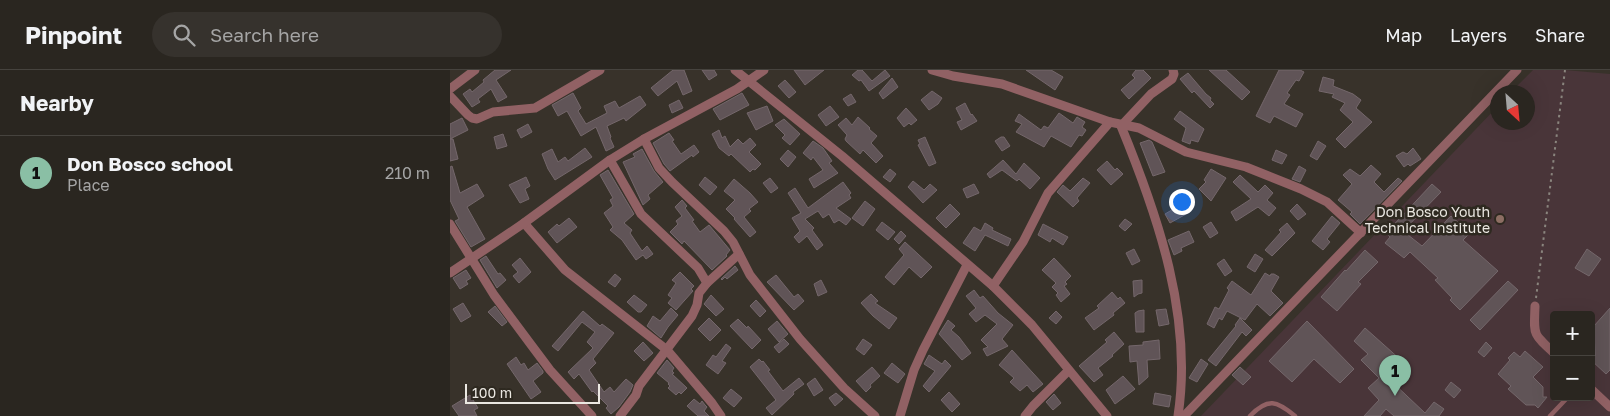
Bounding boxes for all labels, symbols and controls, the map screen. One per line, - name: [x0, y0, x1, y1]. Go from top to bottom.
- search box: [152, 12, 502, 57]
- text: Pinpoint: [25, 20, 122, 49]
- icon: search: [170, 21, 198, 49]
- text: Search here: [210, 23, 319, 46]
- text: Map: [1385, 24, 1422, 46]
- text: Layers: [1450, 24, 1507, 46]
- text: Share: [1535, 24, 1585, 46]
- north arrow: [1490, 85, 1535, 130]
- text: Nearby: [20, 90, 94, 116]
- text: Don Bosco school: [67, 152, 233, 175]
- text: 1: [32, 163, 40, 183]
- text: 210 m: [385, 163, 430, 183]
- text: Place: [67, 175, 110, 195]
- your location: [1169, 189, 1195, 215]
- place label: Don Bosco Youth Technical Institute: [1365, 203, 1490, 236]
- marker: Don Bosco Youth Technical Institute: [1494, 213, 1506, 225]
- map controls: [1550, 311, 1595, 401]
- button: +: [1550, 311, 1595, 356]
- pin: 1: [1379, 355, 1411, 396]
- button: −: [1550, 356, 1595, 401]
- scale bar: [465, 381, 600, 404]
- text: 100 m: [472, 384, 512, 401]

